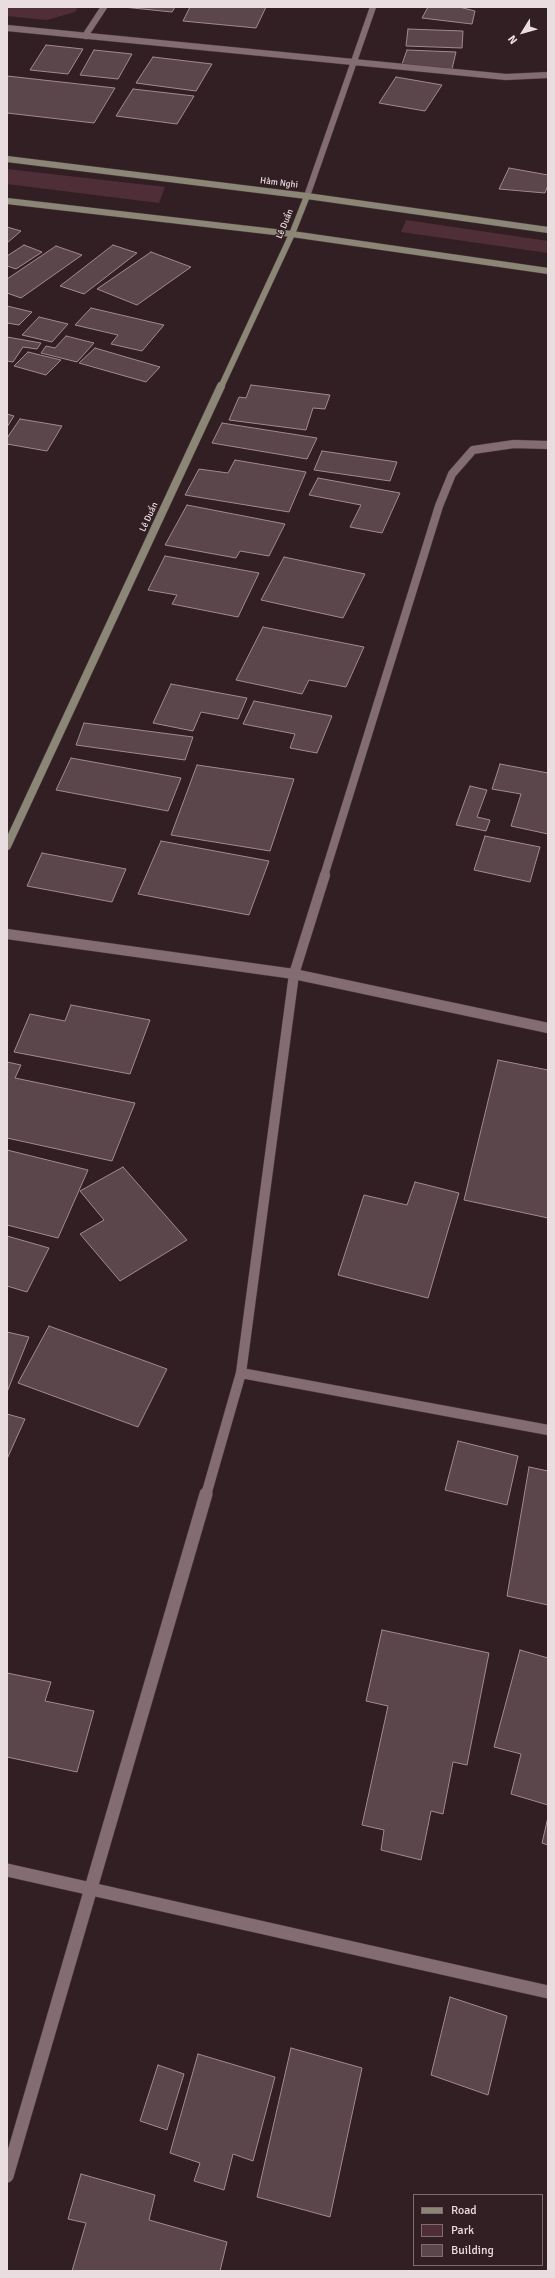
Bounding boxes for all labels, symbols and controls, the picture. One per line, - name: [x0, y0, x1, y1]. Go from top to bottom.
- north arrow: [503, 12, 543, 52]
- text: N: [506, 33, 521, 46]
- street label: Hàm Nghi: [259, 175, 299, 191]
- street label: Lê Duẩn: [274, 208, 296, 240]
- street label: Lê Duẩn: [138, 501, 160, 533]
- legend: [413, 2194, 543, 2266]
- text: Road: [451, 2203, 477, 2218]
- text: Park: [451, 2223, 474, 2238]
- text: Building: [451, 2243, 494, 2258]

